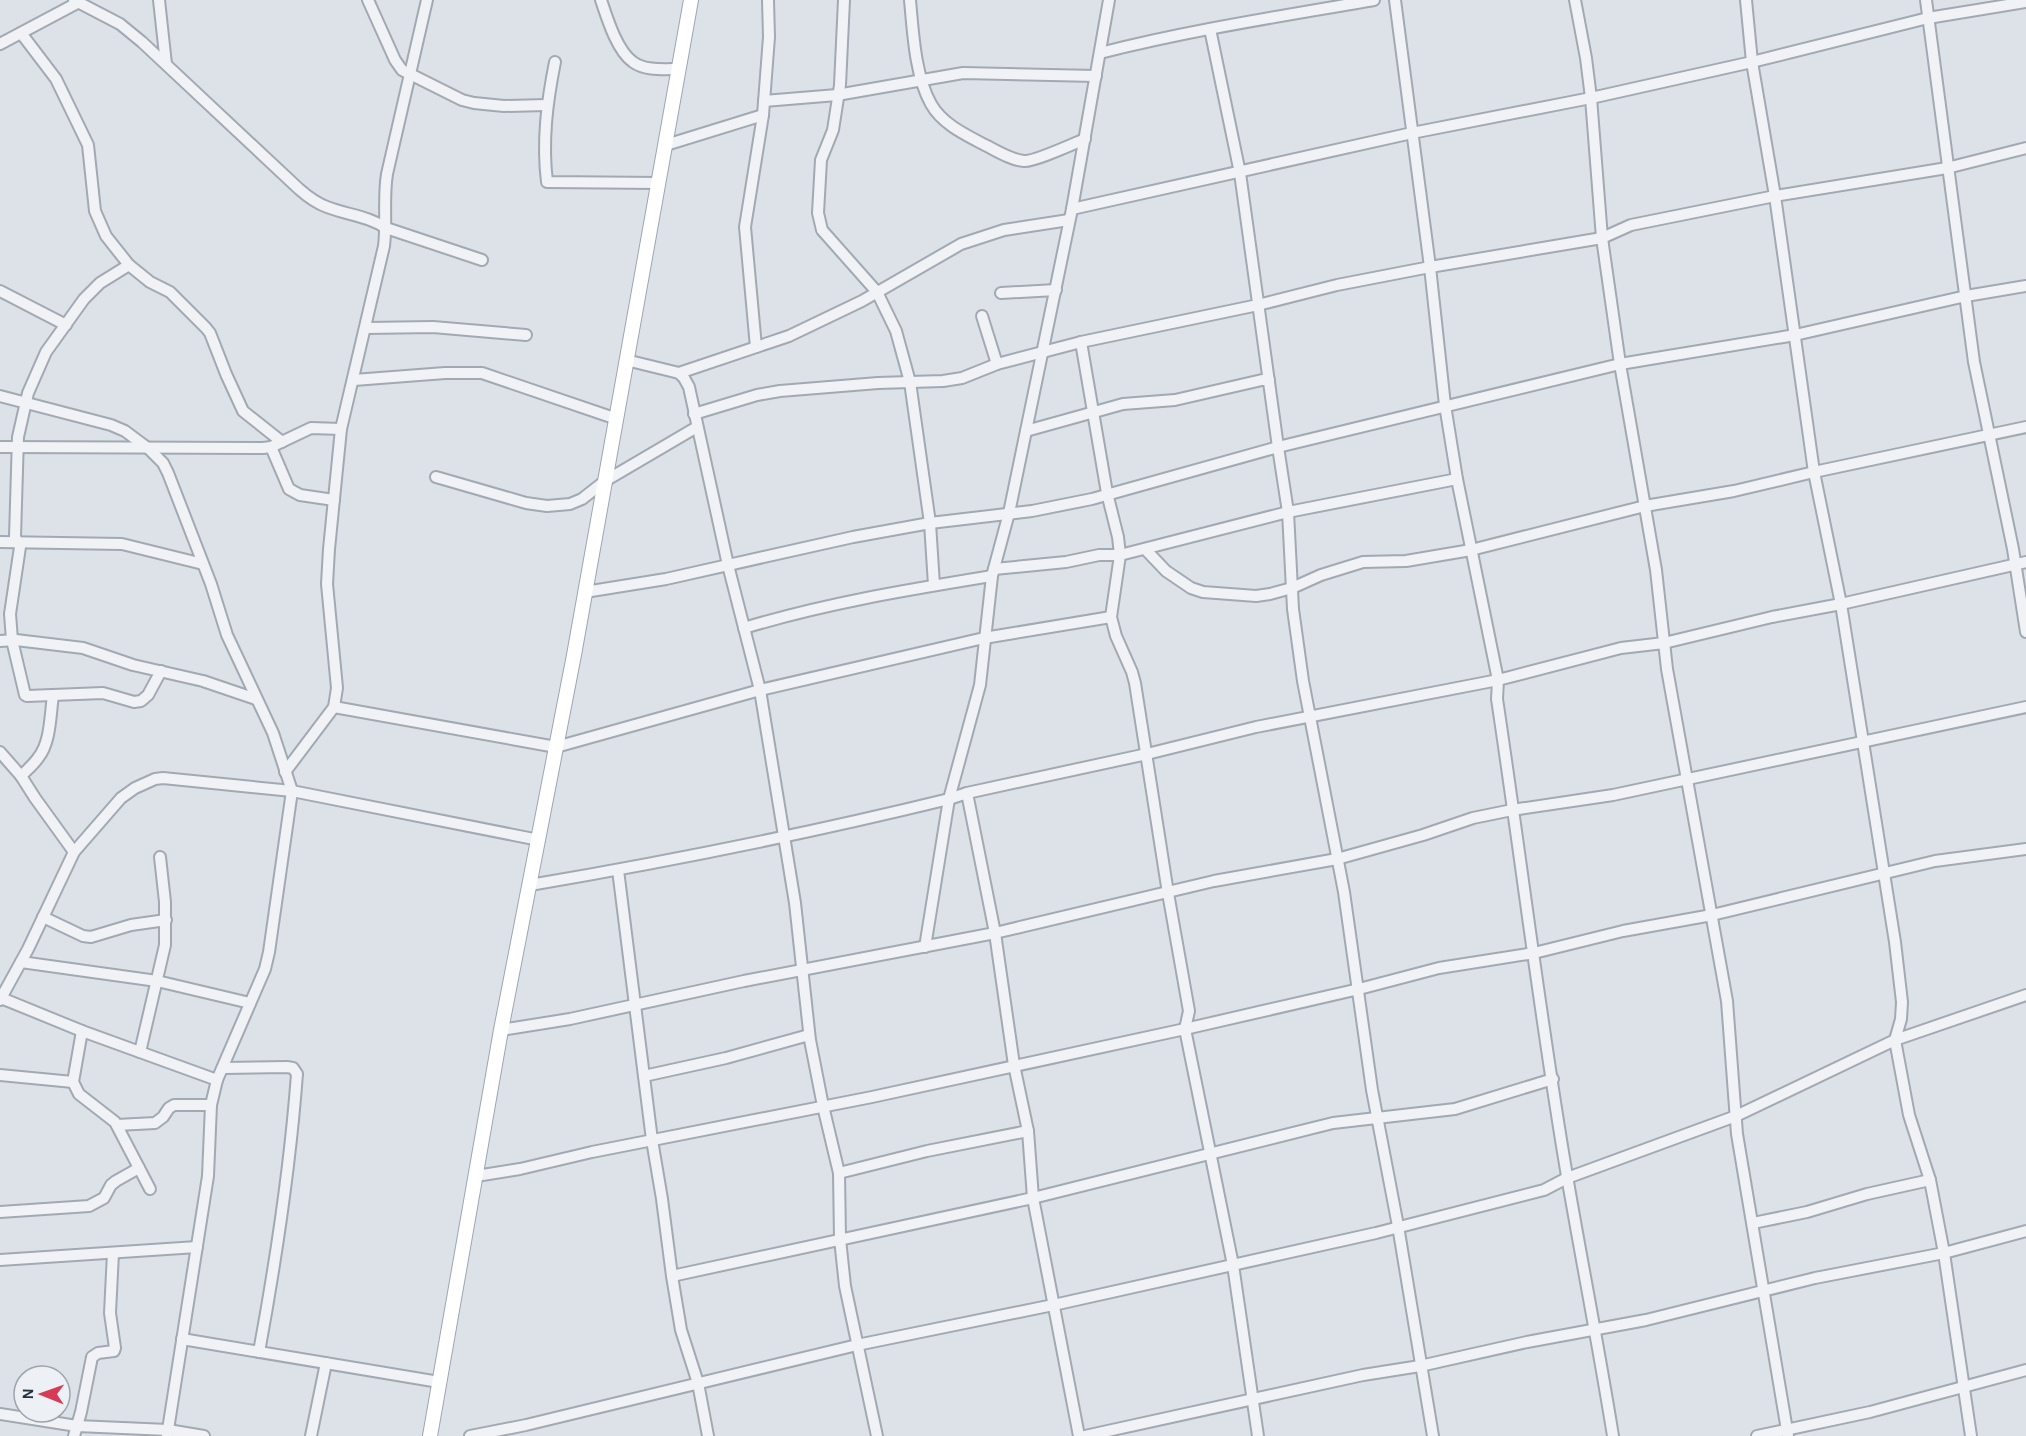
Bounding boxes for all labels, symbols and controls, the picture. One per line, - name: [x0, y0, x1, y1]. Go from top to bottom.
- north arrow: [12, 1364, 72, 1424]
- text: N: [20, 1388, 36, 1399]

